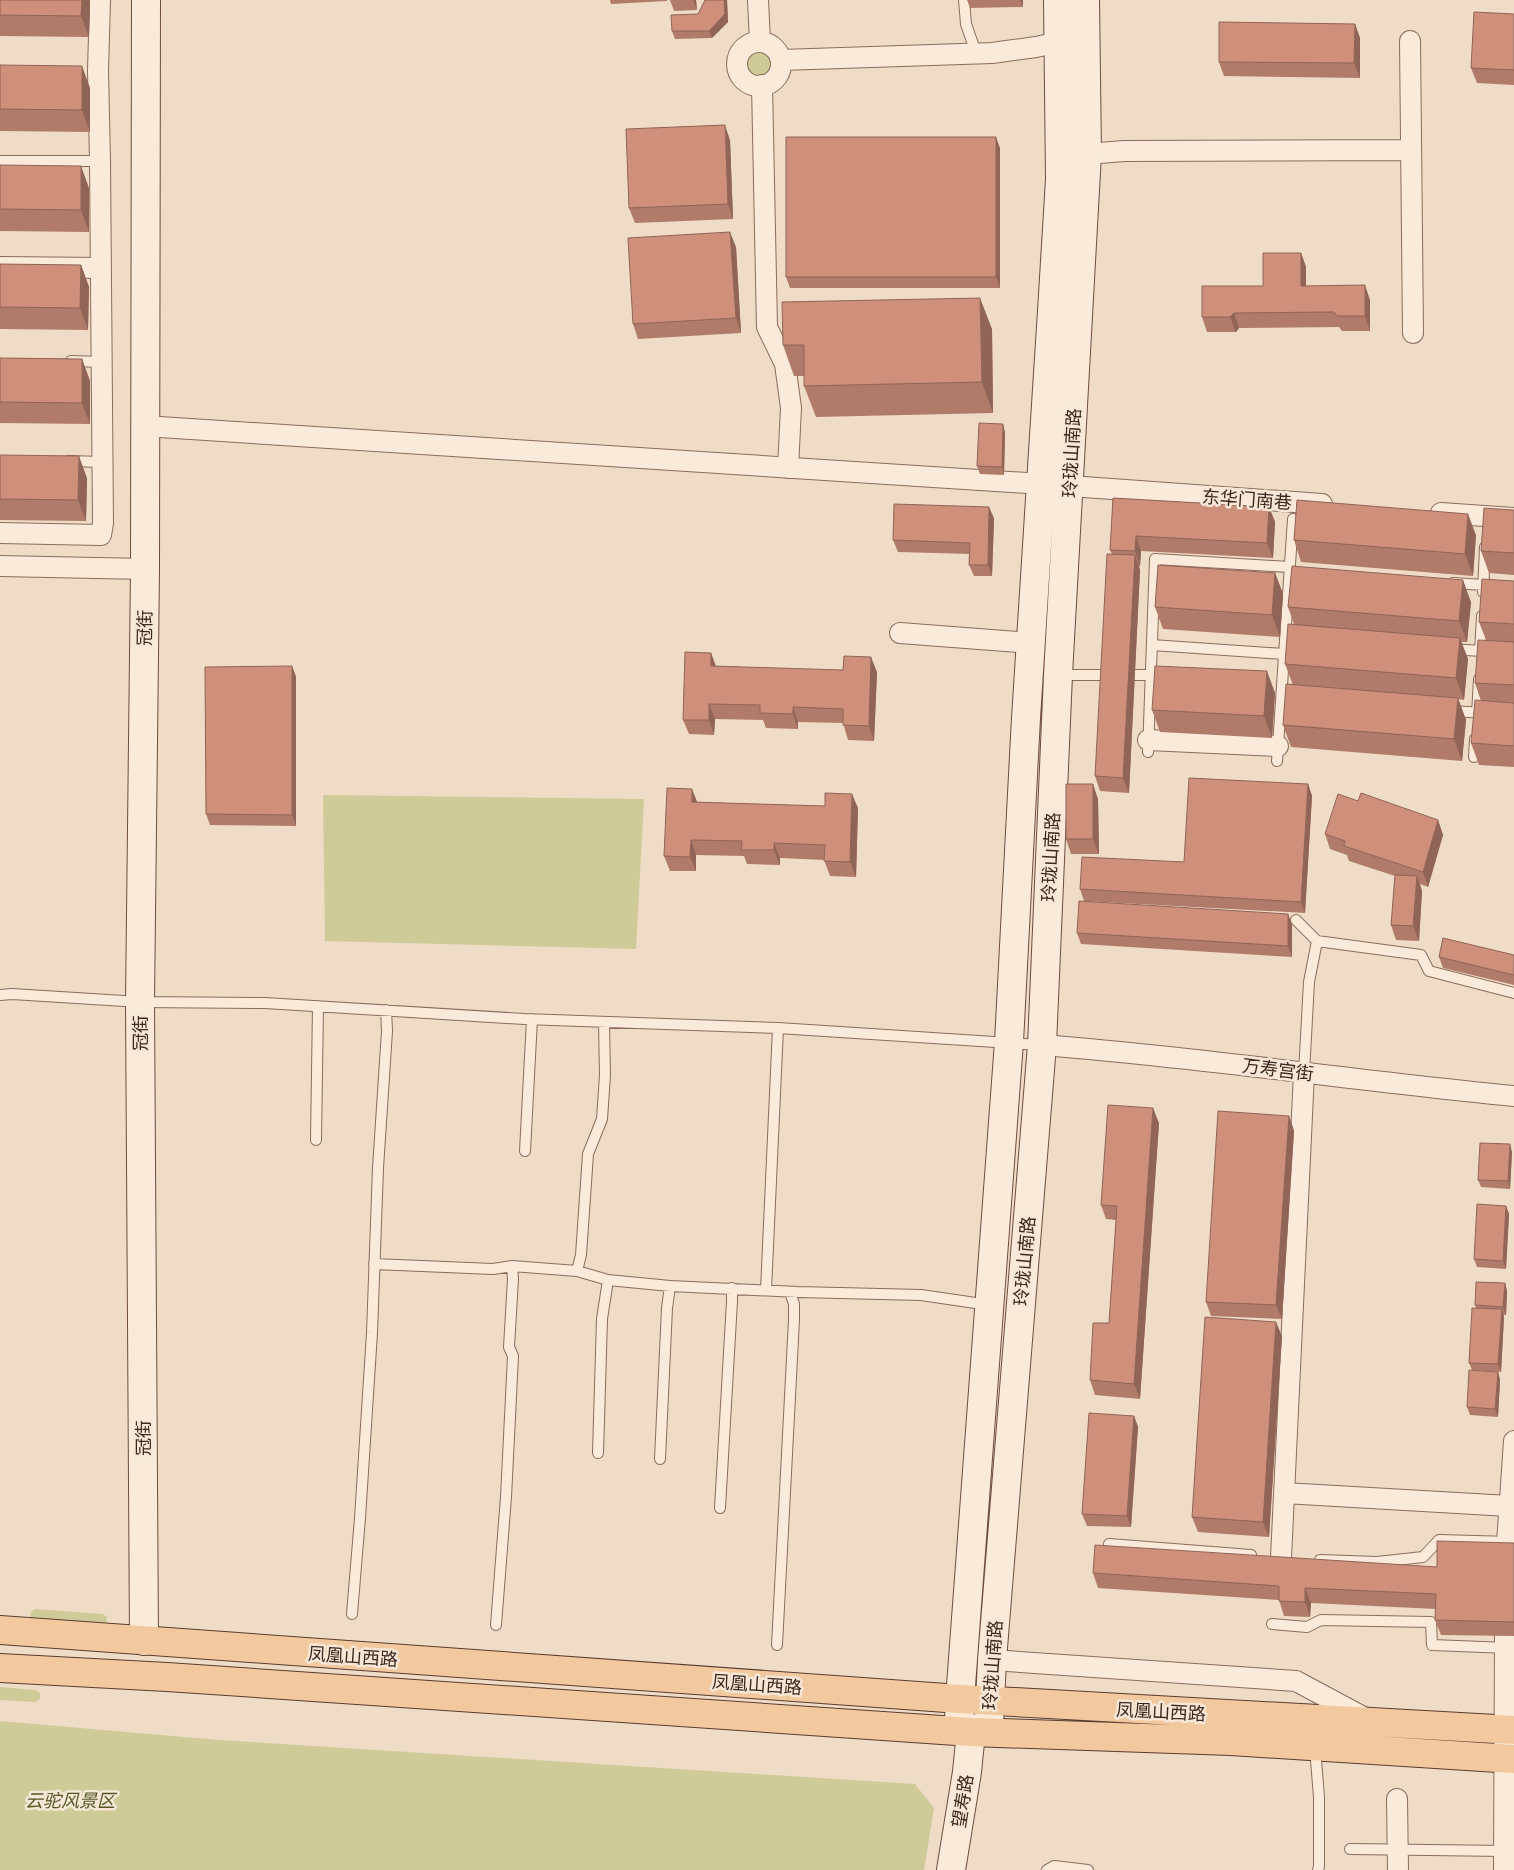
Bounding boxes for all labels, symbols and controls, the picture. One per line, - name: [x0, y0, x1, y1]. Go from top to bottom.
- street label: 玲珑山南路: [1057, 407, 1085, 499]
- street label: 东华门南巷: [1201, 484, 1293, 514]
- street label: 冠街: [132, 610, 156, 646]
- street label: 玲珑山南路: [1036, 811, 1064, 903]
- street label: 冠街: [128, 1015, 152, 1051]
- street label: 万寿宫街: [1241, 1053, 1315, 1085]
- street label: 玲珑山南路: [1008, 1215, 1040, 1307]
- street label: 冠街: [131, 1420, 155, 1456]
- street label: 玲珑山南路: [977, 1619, 1007, 1711]
- street label: 凤凰山西路: [307, 1641, 399, 1671]
- street label: 凤凰山西路: [711, 1669, 803, 1699]
- street label: 凤凰山西路: [1115, 1697, 1207, 1725]
- street label: 望寿路: [946, 1772, 978, 1830]
- park label: 云驼风景区: [25, 1788, 118, 1812]

